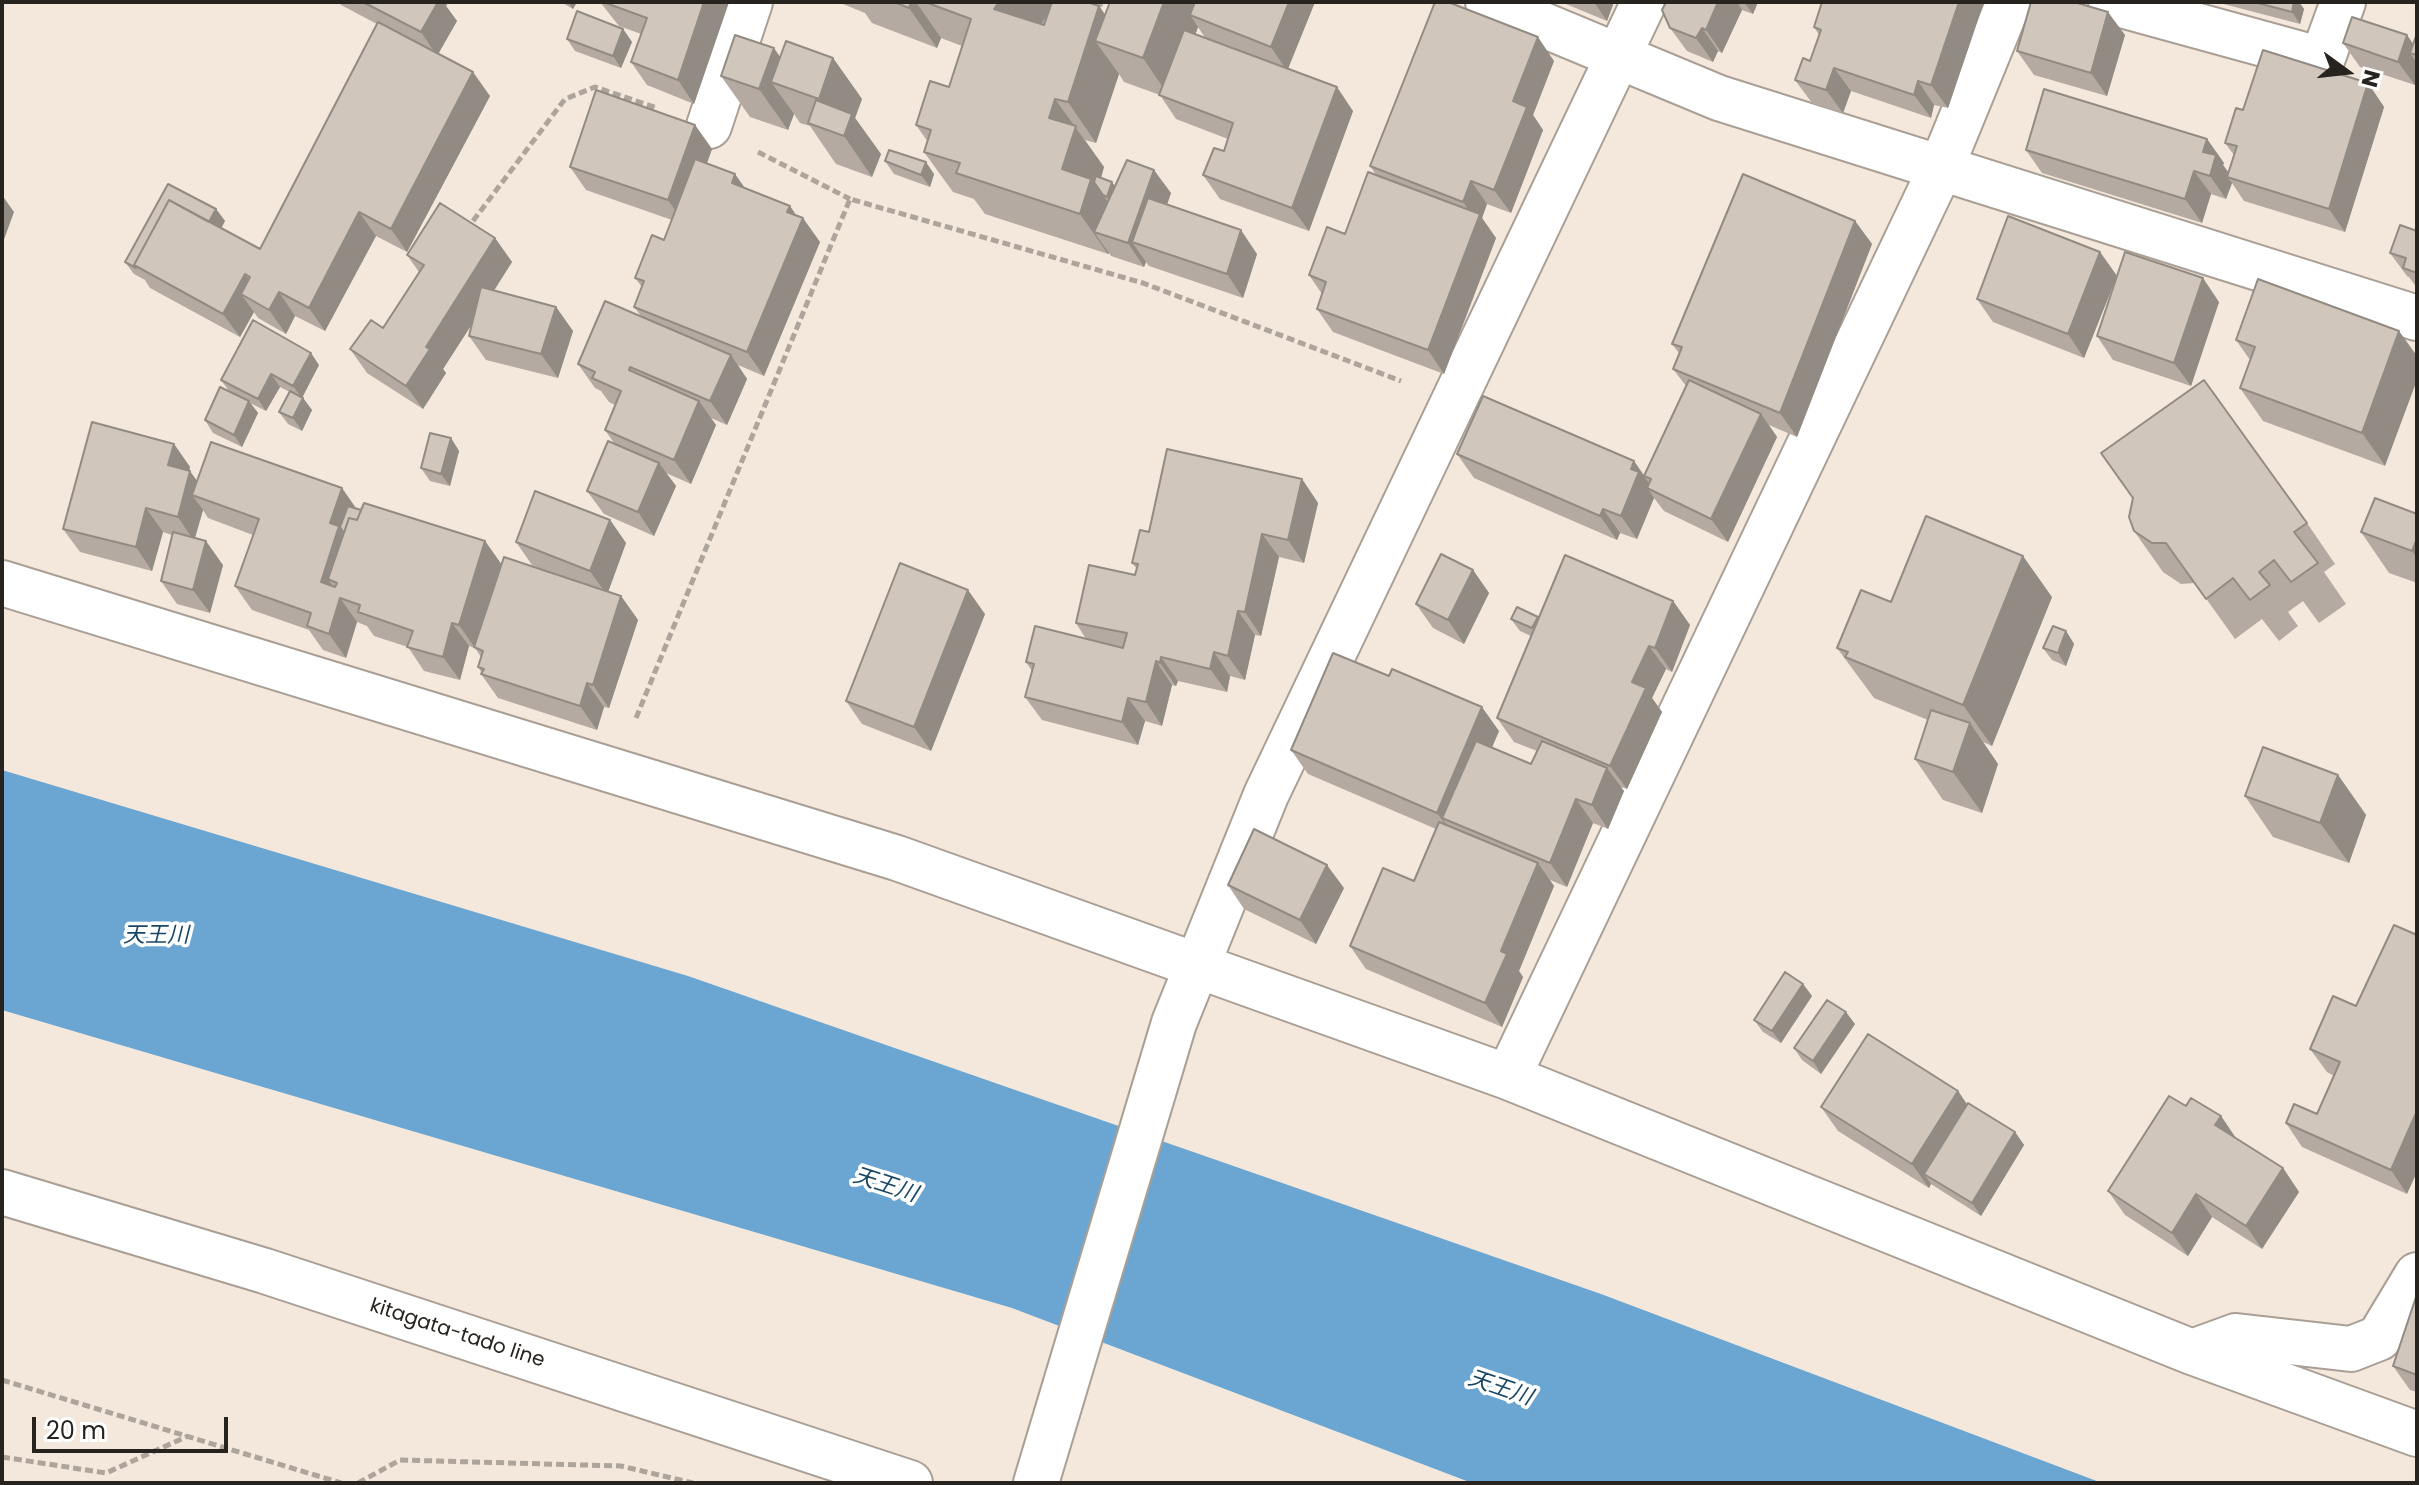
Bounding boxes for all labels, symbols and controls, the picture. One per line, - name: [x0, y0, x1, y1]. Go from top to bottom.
- north arrow: [2307, 32, 2387, 112]
- text: N: [2354, 66, 2388, 90]
- water label: 天王川: [123, 923, 189, 949]
- water label: 天王川: [850, 1163, 920, 1209]
- street label: kitagata-tado line: [367, 1294, 547, 1374]
- water label: 天王川: [1465, 1366, 1535, 1412]
- scale bar: [36, 1401, 232, 1451]
- text: 20 m: [46, 1414, 106, 1447]

